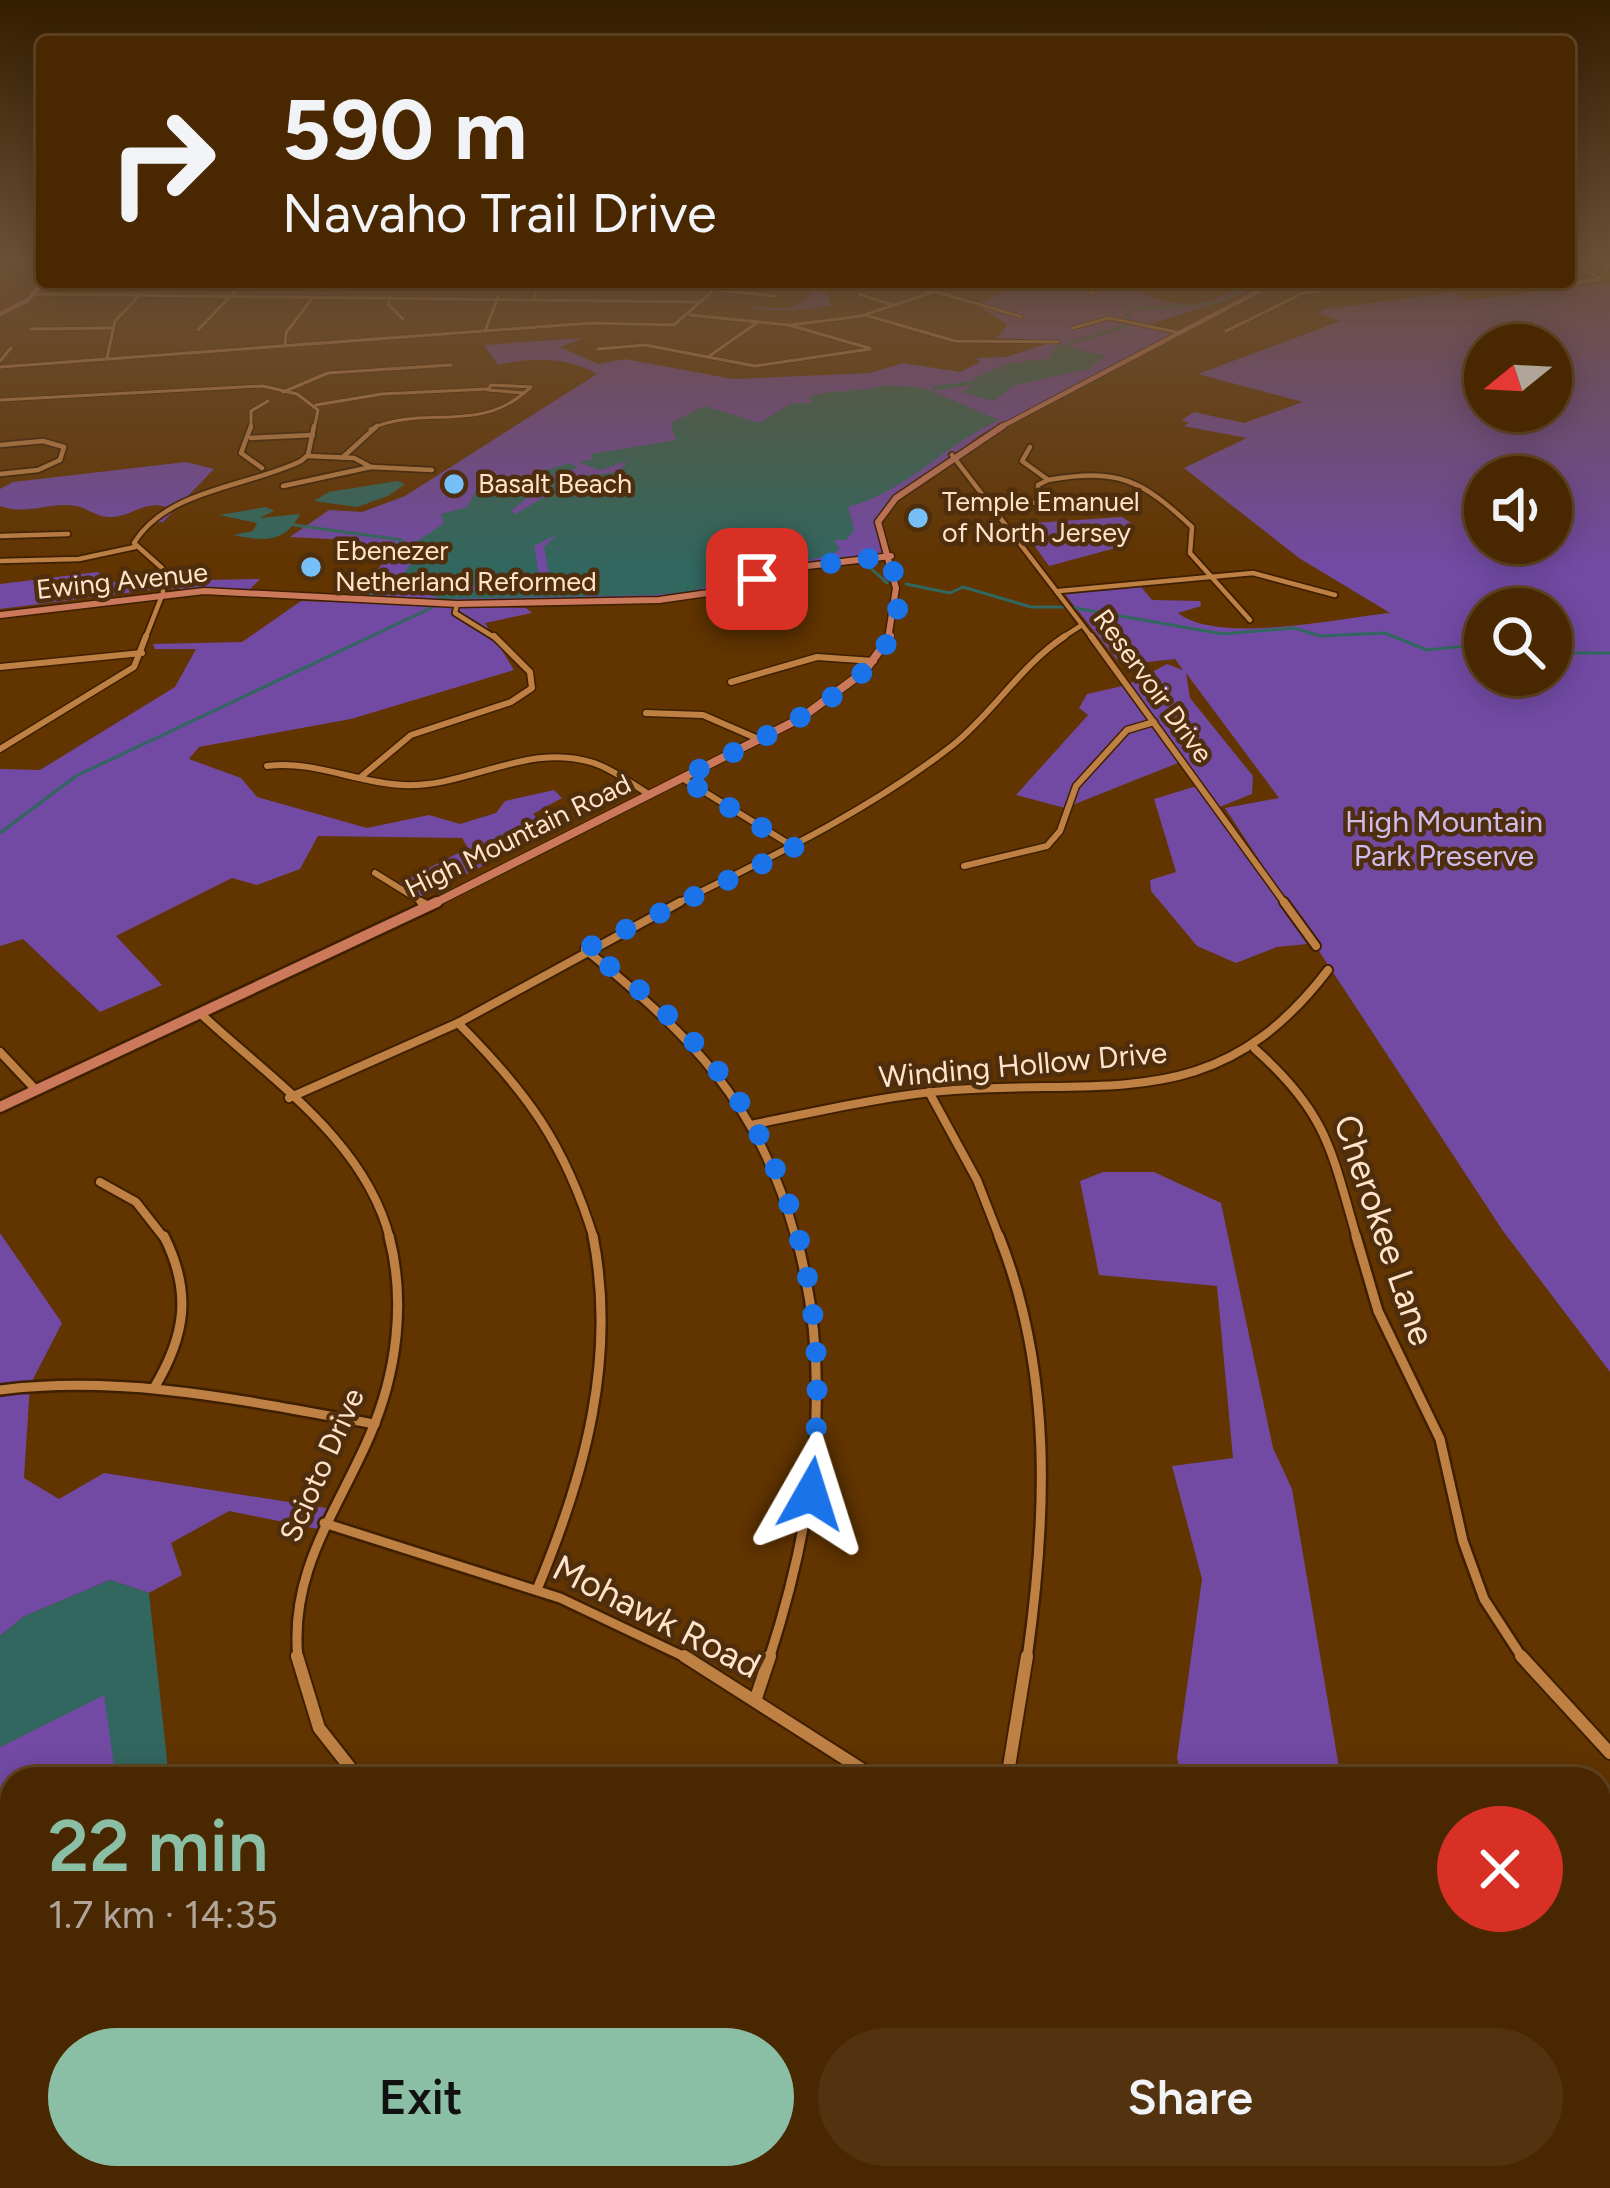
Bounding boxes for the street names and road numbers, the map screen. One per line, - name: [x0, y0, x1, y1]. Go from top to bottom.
- street label: Ewing Avenue: [35, 555, 209, 606]
- street label: Reservoir Drive: [1087, 602, 1220, 769]
- street label: High Mountain Road: [400, 767, 636, 904]
- street label: Winding Hollow Drive: [877, 1033, 1169, 1096]
- street label: Cherokee Lane: [1325, 1109, 1444, 1351]
- street label: Scioto Drive: [271, 1382, 372, 1547]
- street label: Mohawk Road: [546, 1546, 768, 1687]

